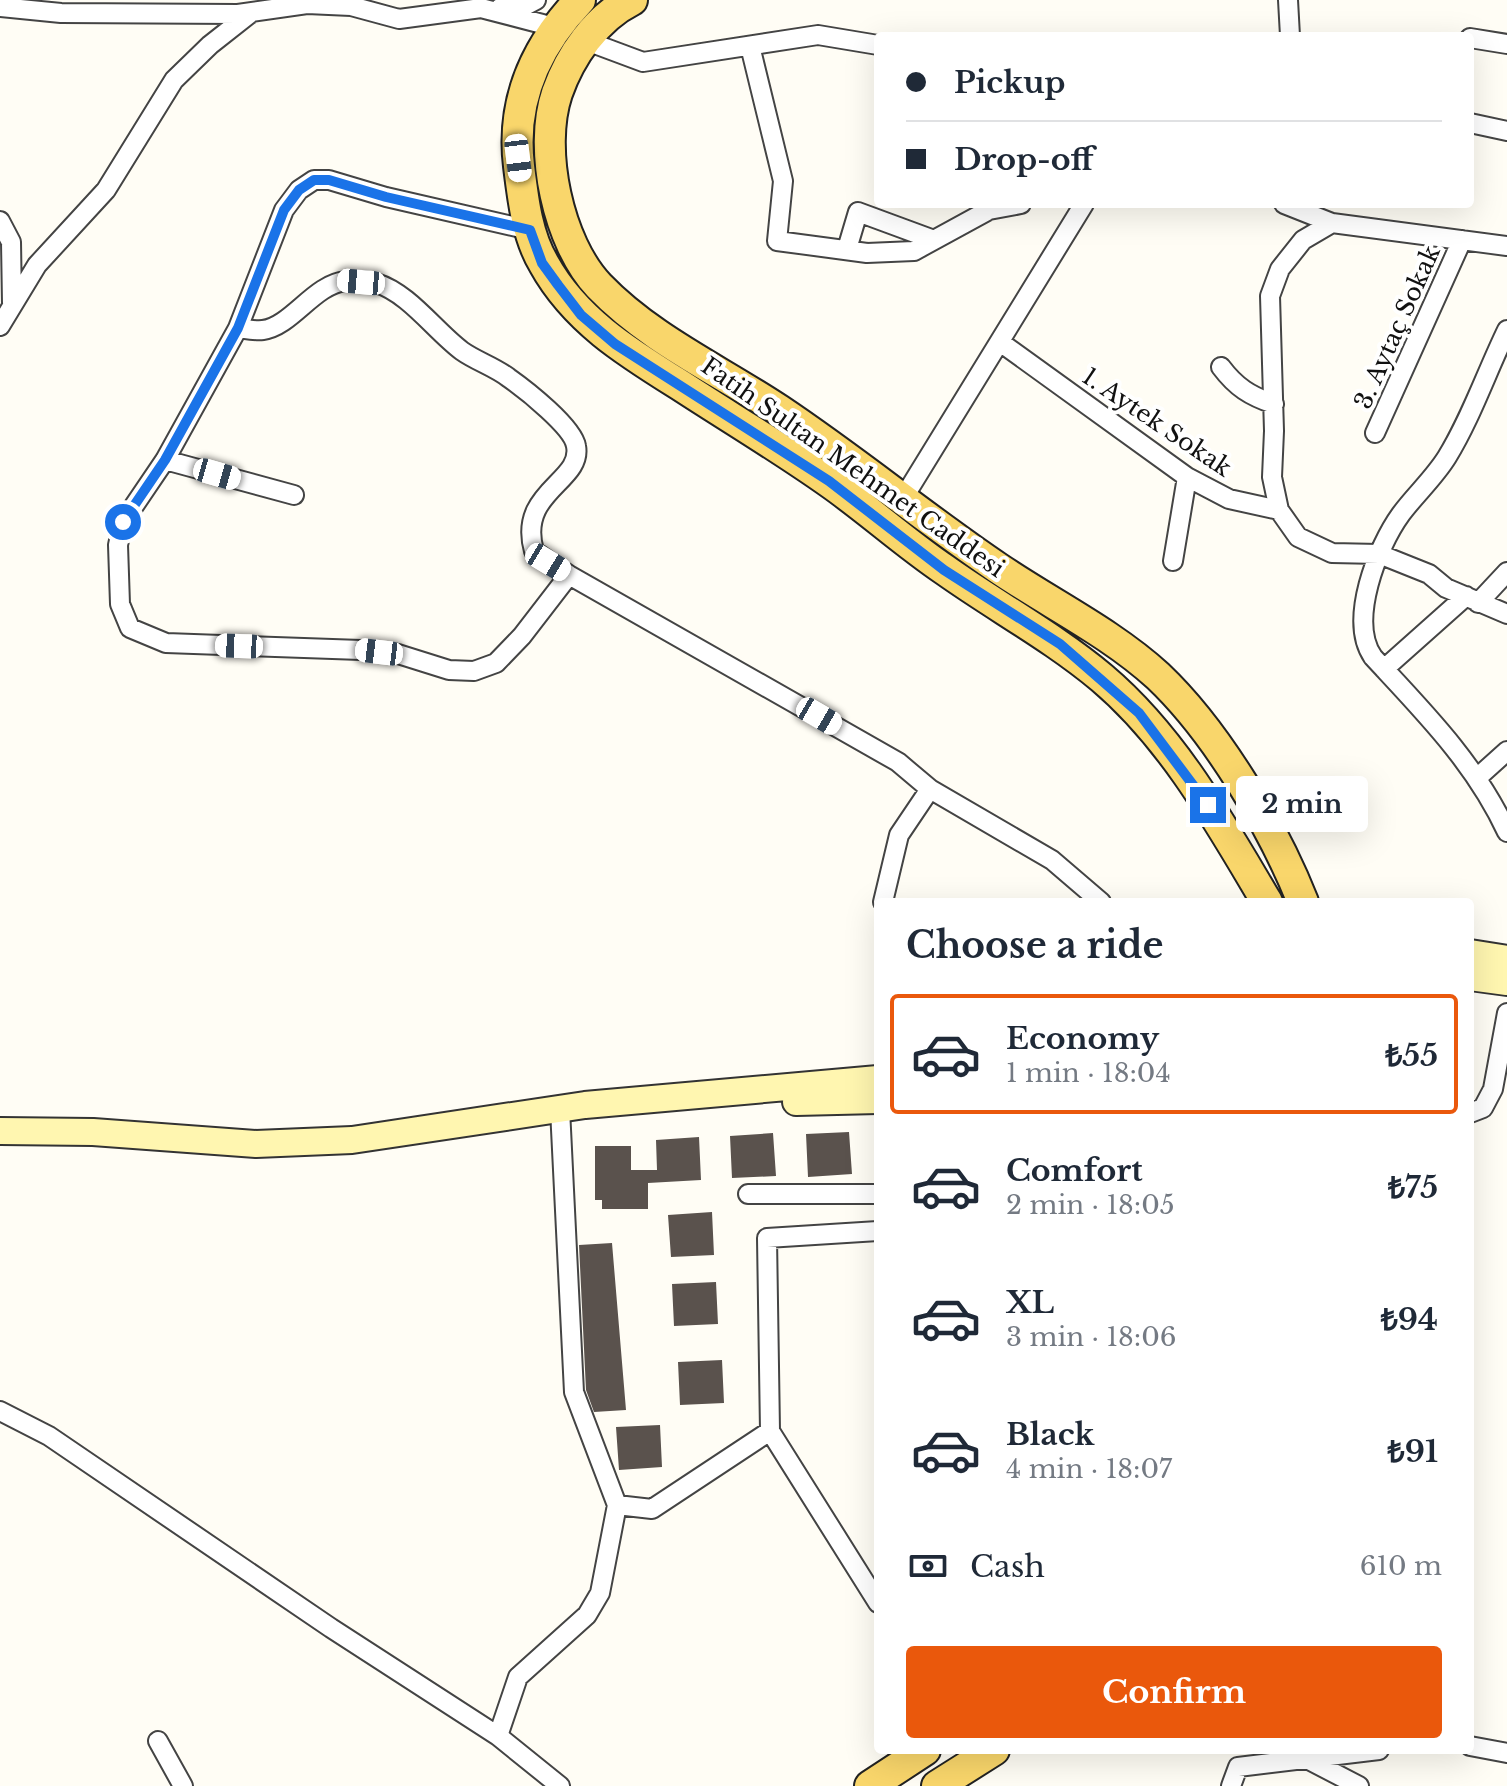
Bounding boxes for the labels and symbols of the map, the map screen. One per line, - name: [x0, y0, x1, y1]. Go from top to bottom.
- car: [503, 133, 533, 183]
- street label: 3. Aytaç Sokak: [1348, 241, 1446, 413]
- car: [336, 268, 386, 296]
- street label: Fatih Sultan Mehmet Caddesi: [696, 351, 1010, 583]
- street label: 1. Aytek Sokak: [1077, 361, 1237, 483]
- car: [191, 456, 243, 492]
- route start: [105, 504, 141, 540]
- car: [521, 539, 575, 585]
- car: [215, 633, 263, 659]
- car: [354, 637, 404, 667]
- car: [792, 694, 846, 738]
- callout: 2 min: [1236, 777, 1368, 833]
- route end: [1190, 787, 1226, 823]

